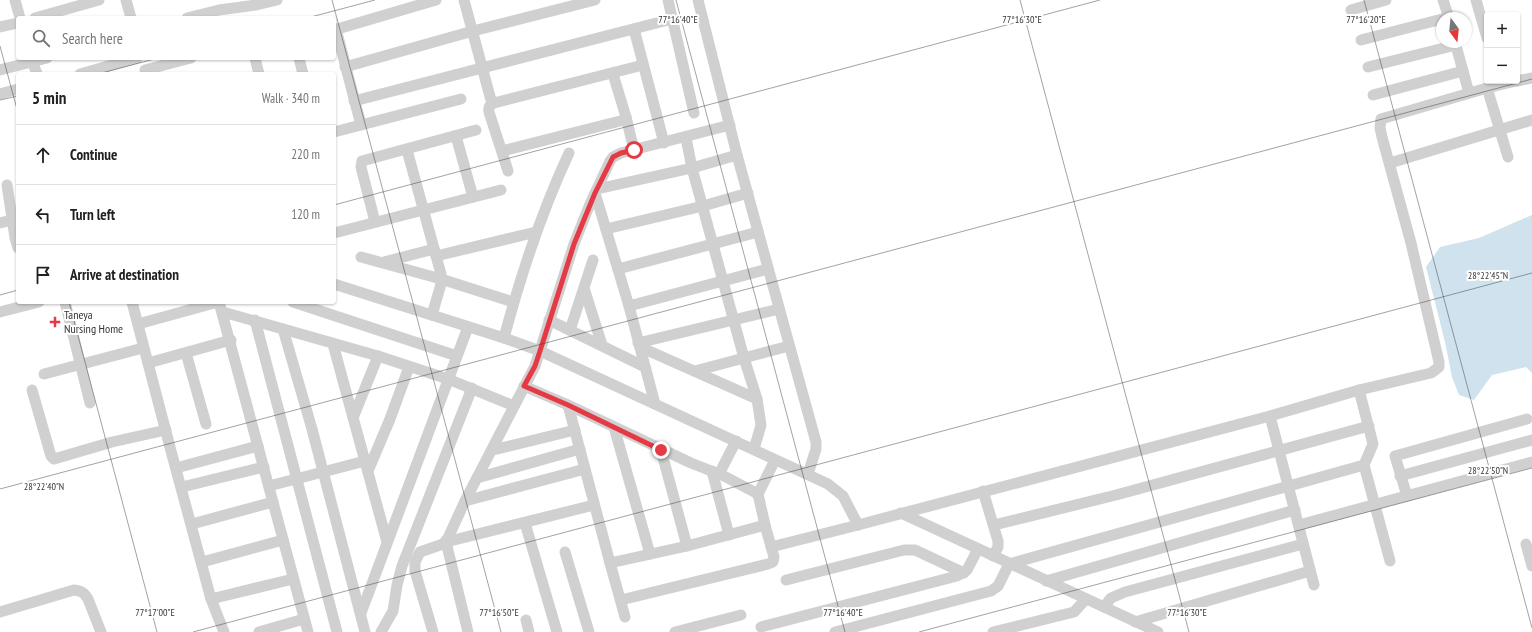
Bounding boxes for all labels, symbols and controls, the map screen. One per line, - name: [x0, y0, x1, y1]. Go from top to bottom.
- north arrow: [1436, 12, 1472, 48]
- map controls: [1484, 12, 1520, 84]
- button: +: [1484, 12, 1520, 48]
- text: 77°16'40"E: [658, 13, 698, 26]
- text: 77°16'30"E: [1002, 13, 1042, 26]
- text: 77°16'20"E: [1346, 13, 1386, 26]
- search box: [16, 16, 336, 60]
- icon: search: [30, 27, 52, 49]
- text: Search here: [62, 29, 123, 48]
- button: −: [1484, 48, 1520, 84]
- text: 5 min: [32, 87, 66, 109]
- text: Walk · 340 m: [262, 90, 320, 107]
- route start: [625, 141, 643, 159]
- icon: ahead: [32, 144, 54, 166]
- text: Continue: [70, 145, 117, 164]
- text: 220 m: [291, 146, 320, 163]
- icon: left: [32, 204, 54, 226]
- text: Turn left: [70, 205, 115, 224]
- text: 120 m: [291, 206, 320, 223]
- icon: arrive: [32, 264, 54, 286]
- text: Arrive at destination: [70, 265, 179, 284]
- text: 28°22'45"N: [1468, 269, 1508, 282]
- place label: Taneya Nursing Home: [64, 307, 123, 336]
- marker: Taneya Nursing Home: [49, 316, 61, 328]
- route end: [652, 441, 670, 459]
- text: 28°22'50"N: [1468, 464, 1508, 477]
- text: 28°22'40"N: [24, 480, 64, 493]
- text: 77°17'00"E: [135, 606, 175, 619]
- text: 77°16'50"E: [479, 606, 519, 619]
- text: 77°16'40"E: [823, 606, 863, 619]
- text: 77°16'30"E: [1167, 606, 1207, 619]

